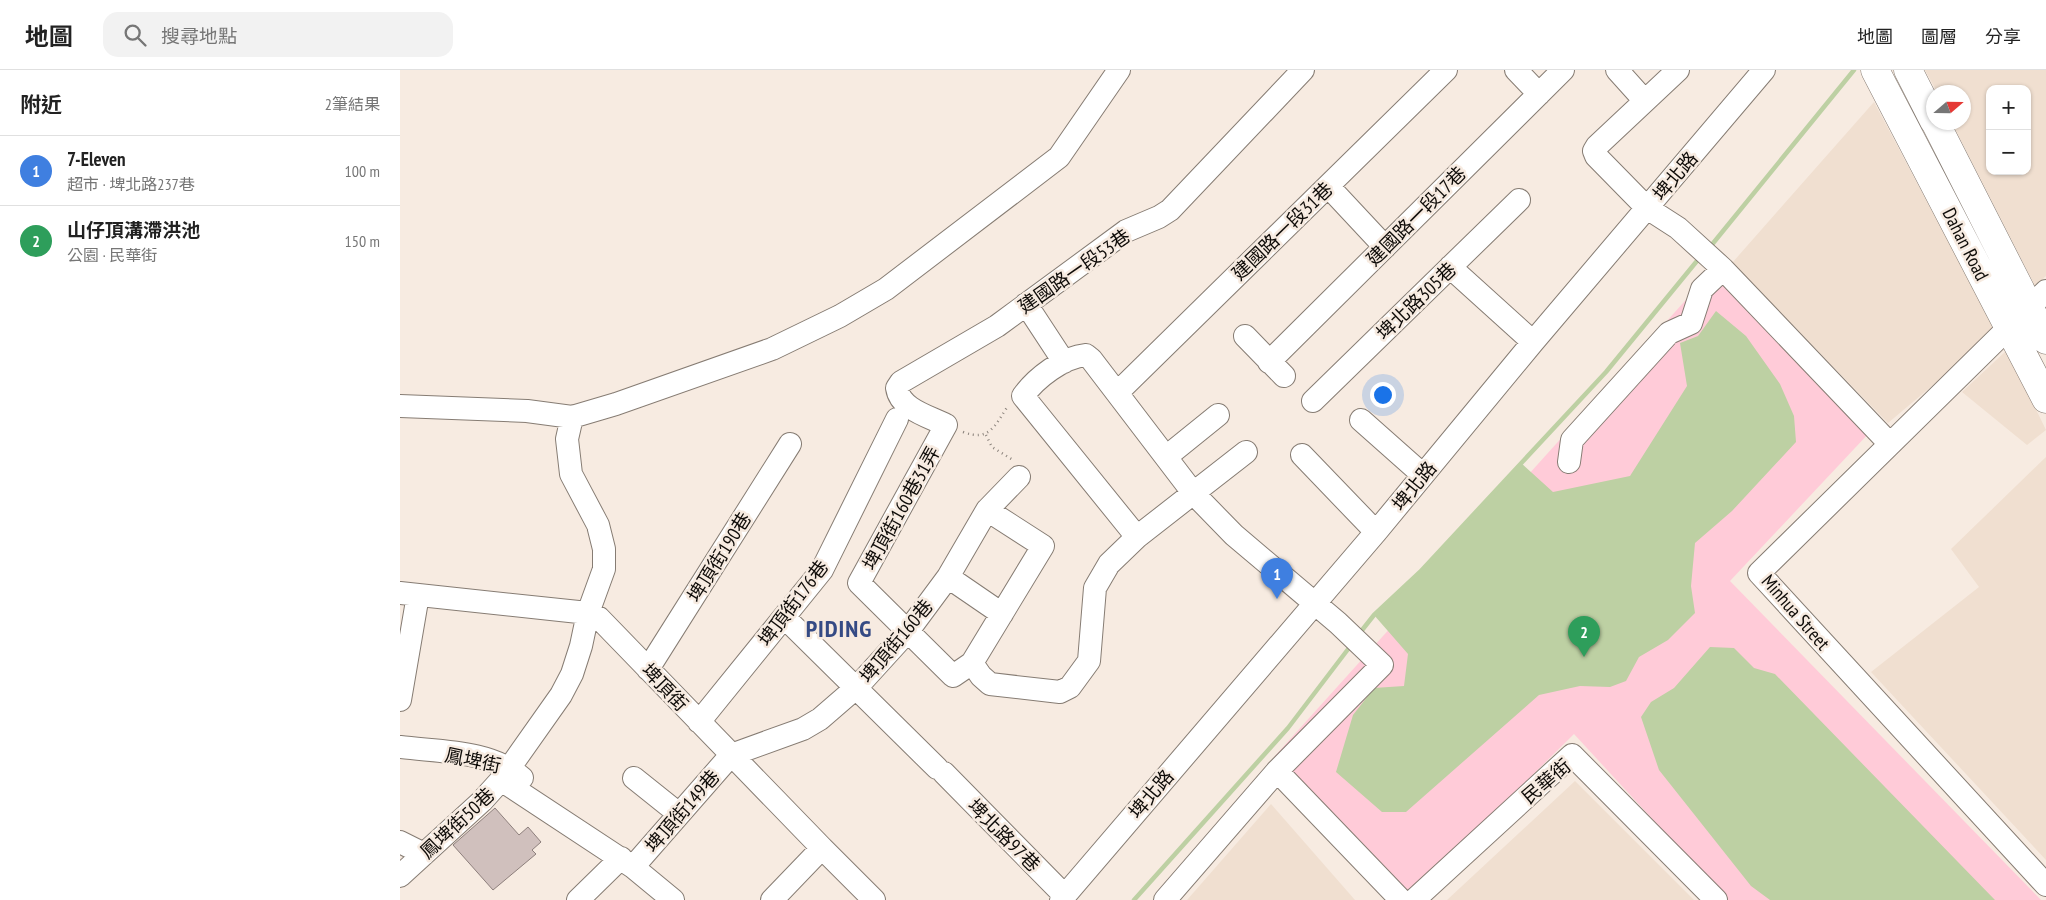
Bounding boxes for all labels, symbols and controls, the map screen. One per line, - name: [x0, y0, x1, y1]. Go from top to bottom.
- search box: [103, 12, 453, 57]
- text: 地圖: [25, 21, 73, 52]
- icon: search: [121, 21, 149, 49]
- text: 搜尋地點: [161, 24, 237, 48]
- text: 地圖: [1857, 25, 1893, 48]
- text: 圖層: [1921, 25, 1957, 48]
- text: 分享: [1985, 25, 2021, 48]
- north arrow: [1926, 85, 1971, 130]
- map controls: [1986, 85, 2031, 175]
- button: +: [1986, 85, 2031, 130]
- text: 附近: [20, 91, 62, 118]
- text: 2筆結果: [325, 94, 380, 114]
- button: −: [1986, 130, 2031, 175]
- street label: 埤北路: [1647, 146, 1703, 206]
- text: 7-Eleven: [67, 147, 126, 171]
- text: 1: [32, 161, 40, 181]
- text: 100 m: [345, 161, 380, 181]
- street label: 建國路一段17巷: [1361, 161, 1471, 271]
- text: 超市 · 埤北路237巷: [67, 174, 195, 194]
- street label: 建國路一段31巷: [1227, 177, 1337, 285]
- street label: Dahan Road: [1938, 204, 1994, 284]
- text: 山仔頂溝滯洪池: [67, 218, 200, 242]
- street label: 建國路一段53巷: [1013, 224, 1135, 318]
- text: 2: [32, 231, 40, 251]
- text: 150 m: [345, 231, 380, 251]
- text: 公園 · 民華街: [67, 245, 157, 265]
- street label: 埤北路305巷: [1371, 257, 1461, 345]
- your location: [1370, 382, 1396, 408]
- street label: 埤頂街160巷31弄: [857, 442, 945, 574]
- street label: 埤北路: [1387, 456, 1441, 516]
- street label: 埤頂街190巷: [682, 508, 756, 606]
- street label: 埤頂街176巷: [753, 555, 833, 651]
- pin: 1: [1261, 558, 1293, 599]
- street label: Minhua Street: [1757, 569, 1836, 655]
- street label: 埤頂街160巷: [854, 594, 938, 688]
- district label: PIDING: [806, 613, 872, 644]
- pin: 2: [1568, 616, 1600, 657]
- street label: 埤頂街: [637, 658, 693, 716]
- street label: 鳳埤街: [443, 742, 503, 778]
- street label: 民華街: [1516, 753, 1576, 809]
- street label: 埤北路: [1123, 764, 1179, 824]
- street label: 埤頂街149巷: [640, 765, 724, 857]
- street label: 鳳埤街50巷: [415, 782, 499, 864]
- street label: 埤北路97巷: [963, 794, 1045, 876]

